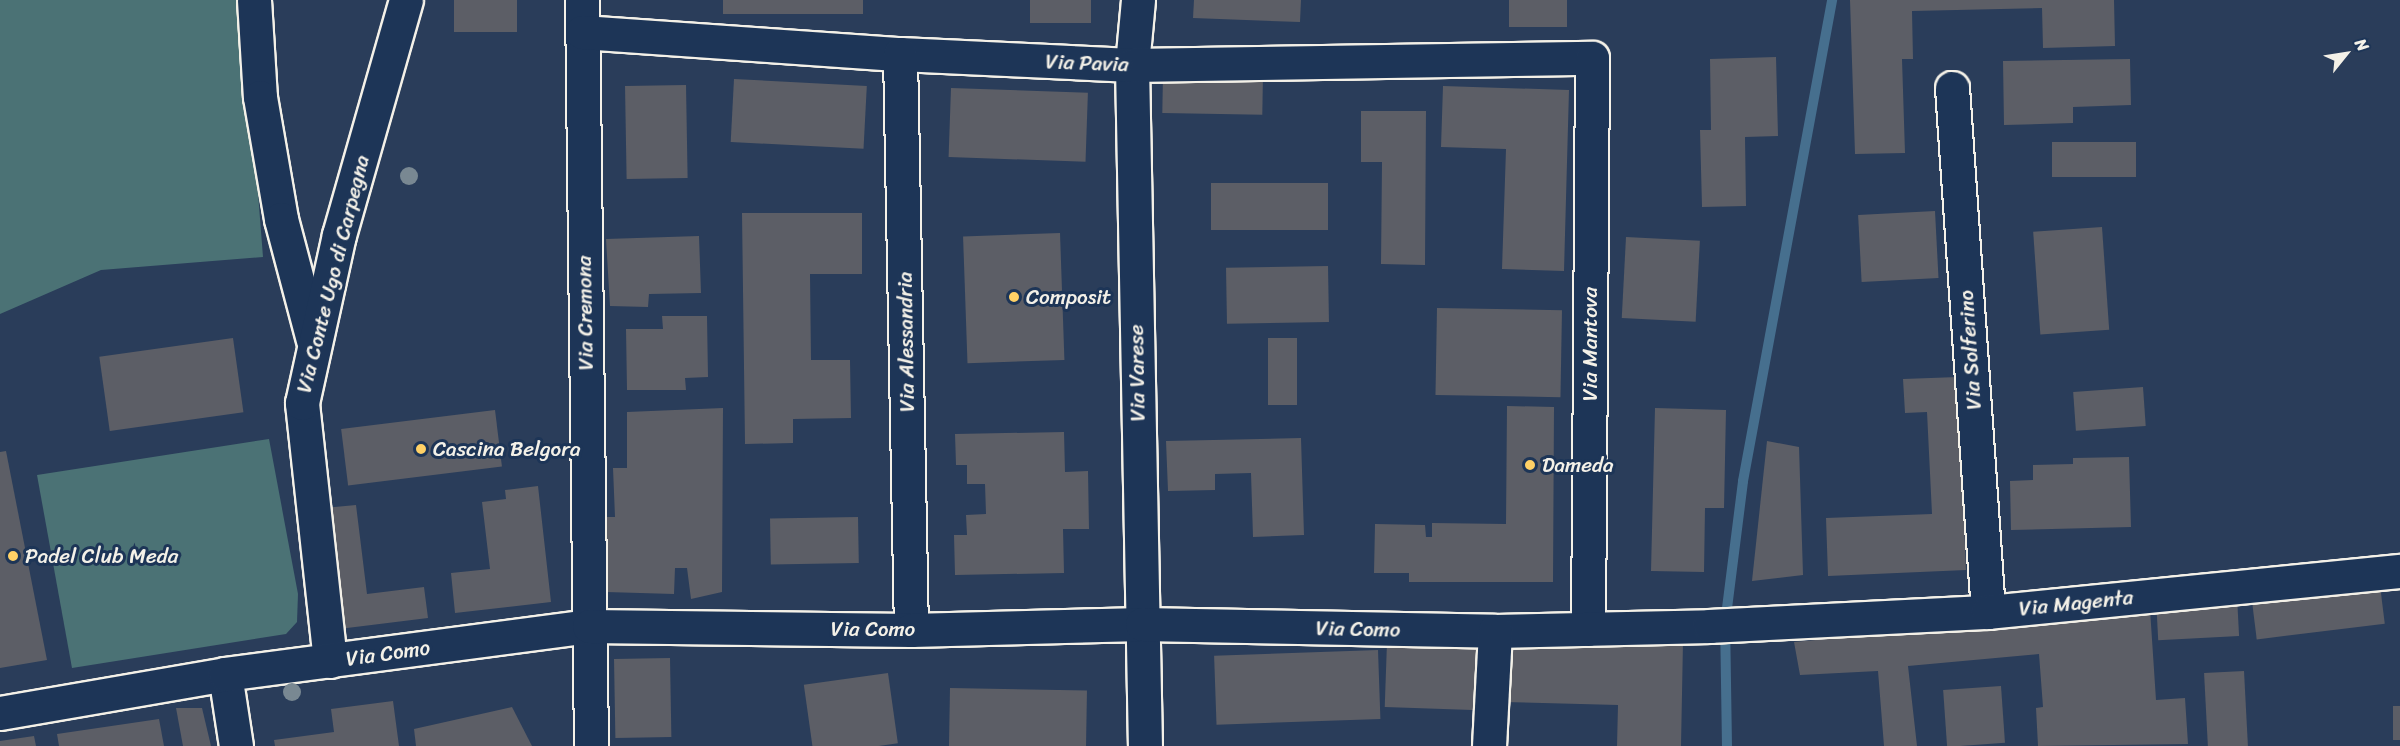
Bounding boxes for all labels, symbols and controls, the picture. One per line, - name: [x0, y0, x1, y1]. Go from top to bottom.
- north arrow: [2316, 24, 2376, 84]
- text: N: [2347, 33, 2377, 57]
- street label: Via Pavia: [1045, 49, 1129, 77]
- street label: Via Conte Ugo di Carpegna: [291, 152, 375, 396]
- street label: Via Cremona: [571, 255, 599, 371]
- street label: Via Alessandria: [892, 271, 920, 413]
- place label: Composit: [1026, 284, 1111, 310]
- street label: Via Mantova: [1577, 287, 1603, 401]
- street label: Via Solferino: [1953, 289, 1987, 411]
- marker: Composit: [1007, 290, 1021, 304]
- street label: Via Varese: [1124, 325, 1150, 421]
- place label: Cascina Belgora: [433, 436, 580, 462]
- marker: Cascina Belgora: [414, 442, 428, 456]
- place label: Dameda: [1542, 452, 1614, 478]
- marker: Dameda: [1523, 458, 1537, 472]
- place label: Padel Club Meda: [25, 543, 178, 569]
- marker: Padel Club Meda: [6, 549, 20, 563]
- street label: Via Magenta: [2018, 585, 2134, 621]
- street label: Via Como: [831, 616, 915, 642]
- street label: Via Como: [1315, 616, 1401, 642]
- street label: Via Como: [344, 635, 432, 671]

